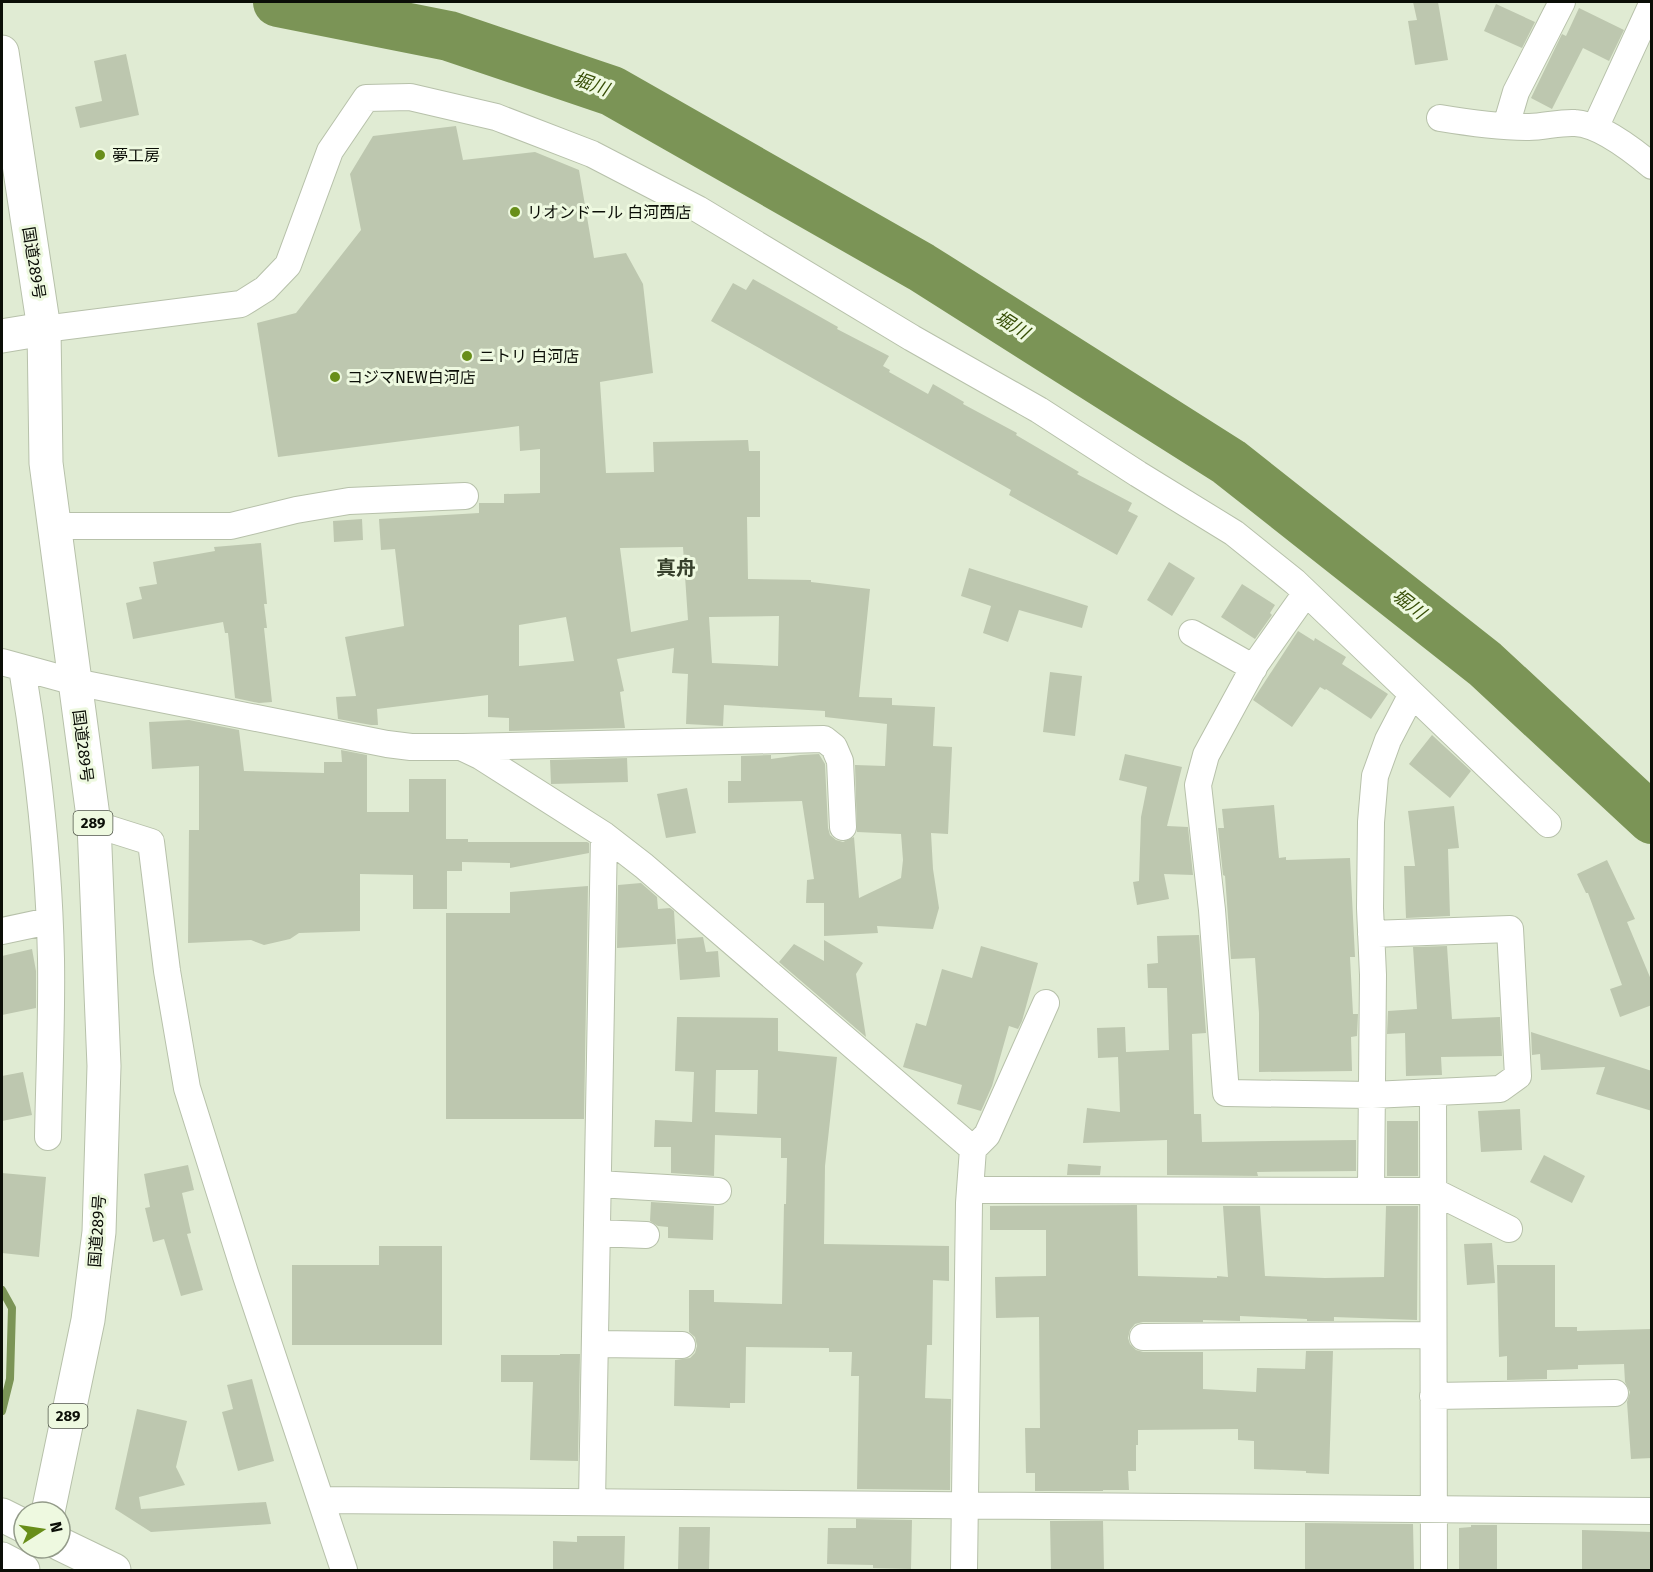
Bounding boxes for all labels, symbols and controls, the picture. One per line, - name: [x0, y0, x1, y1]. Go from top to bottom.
- water label: 堀川: [570, 68, 614, 101]
- place label: 夢工房: [112, 146, 160, 165]
- marker: 夢工房: [93, 148, 107, 162]
- place label: リオンドール 白河西店: [527, 203, 691, 222]
- marker: リオンドール 白河西店: [508, 205, 522, 219]
- street label: 国道289号: [19, 226, 49, 300]
- water label: 堀川: [991, 306, 1035, 345]
- place label: ニトリ 白河店: [479, 347, 579, 366]
- marker: ニトリ 白河店: [460, 349, 474, 363]
- place label: コジマNEW白河店: [347, 368, 476, 387]
- marker: コジマNEW白河店: [328, 370, 342, 384]
- district label: 真舟: [656, 556, 696, 580]
- water label: 堀川: [1388, 584, 1432, 625]
- street label: 国道289号: [69, 709, 97, 783]
- road number: 289: [74, 811, 112, 835]
- street label: 国道289号: [85, 1194, 109, 1268]
- road number: 289: [48, 1404, 88, 1428]
- north arrow: [12, 1500, 72, 1560]
- text: N: [46, 1520, 67, 1534]

